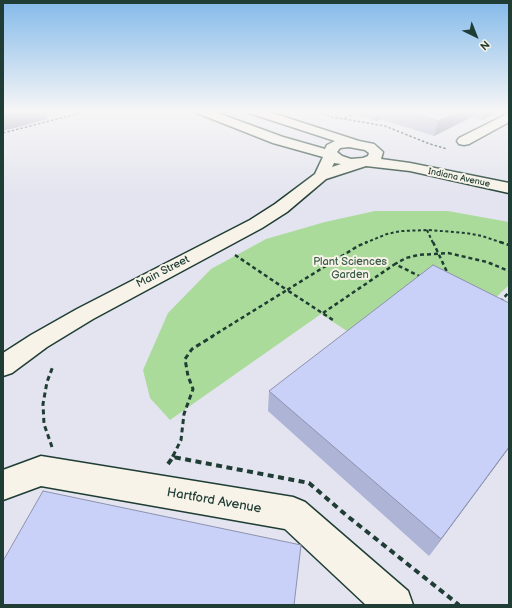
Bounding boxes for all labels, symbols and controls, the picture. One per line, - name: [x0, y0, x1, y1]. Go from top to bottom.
- north arrow: [456, 16, 496, 56]
- text: N: [477, 38, 492, 53]
- street label: Indiana Avenue: [427, 166, 491, 190]
- street label: Main Street: [134, 253, 192, 291]
- park label: Plant Sciences Garden: [313, 255, 387, 281]
- street label: Hartford Avenue: [166, 485, 262, 517]

